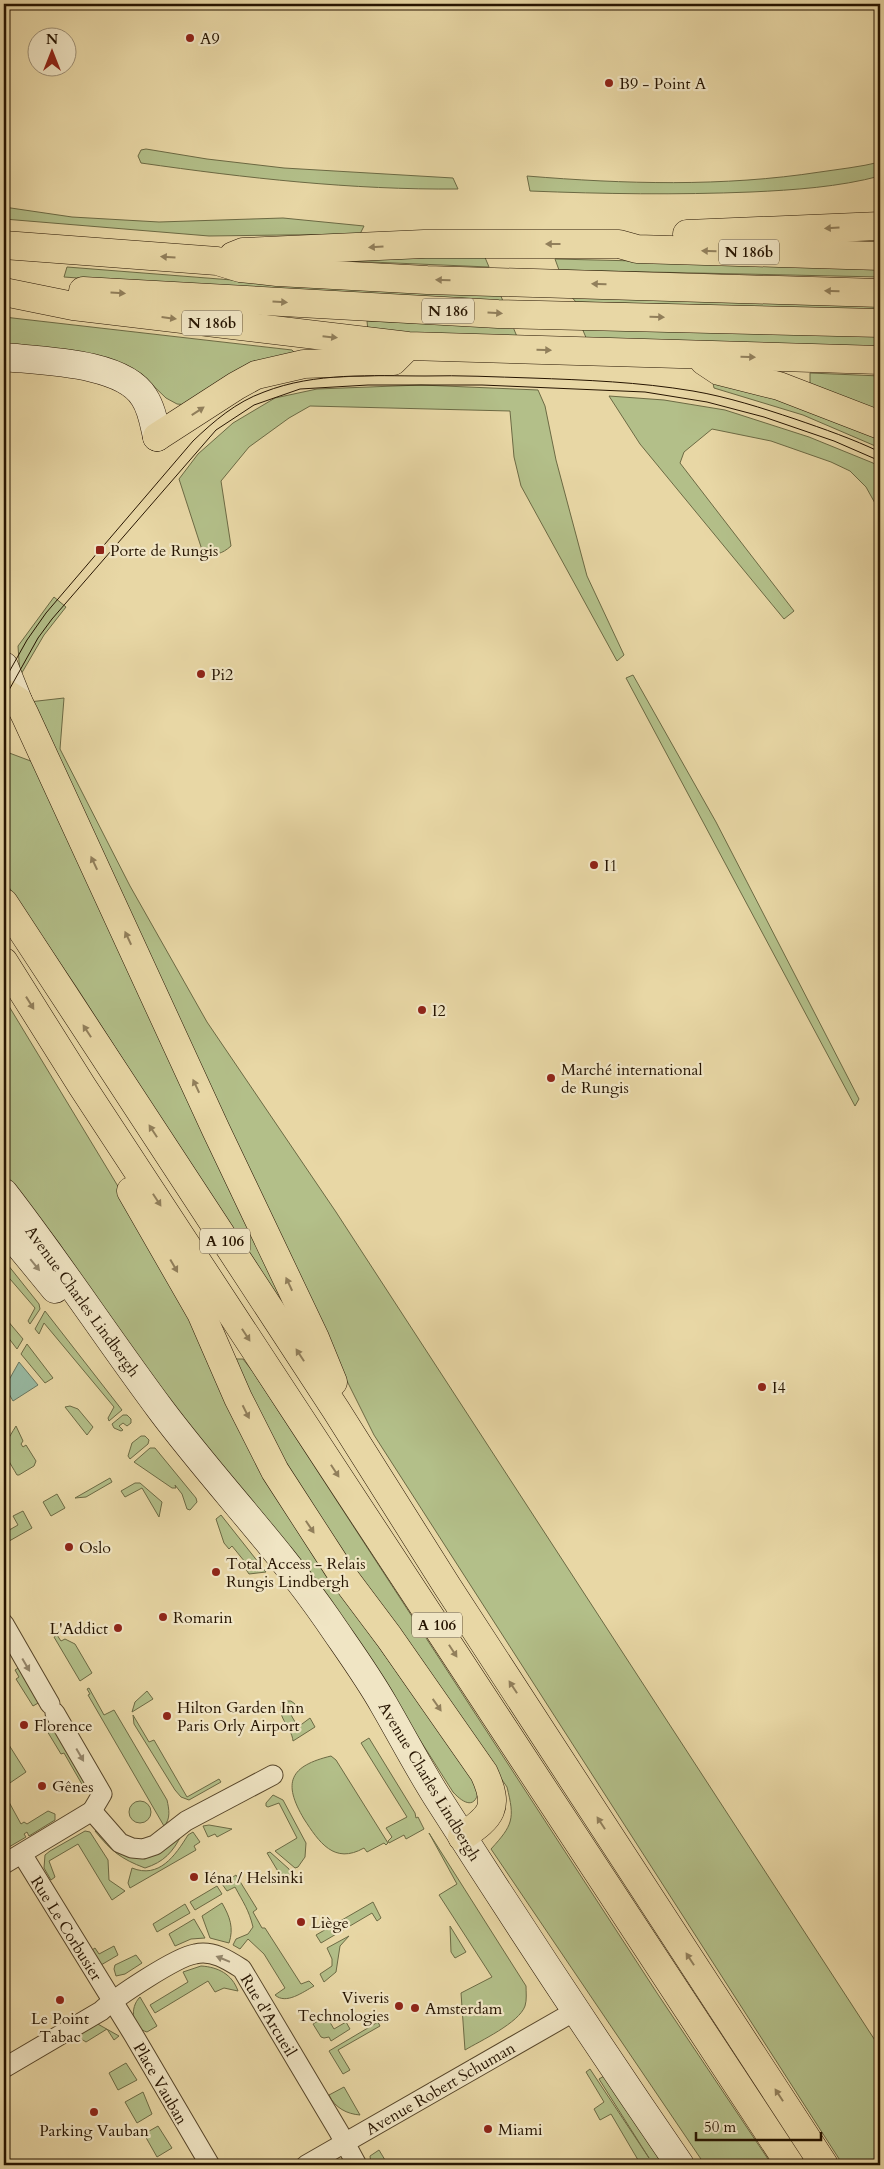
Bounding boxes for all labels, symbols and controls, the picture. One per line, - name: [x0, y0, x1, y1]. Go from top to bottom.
- north arrow: [28, 28, 78, 78]
- place label: A9: [200, 28, 220, 50]
- text: N: [46, 30, 58, 49]
- marker: A9: [184, 32, 196, 44]
- place label: B9 - Point A: [619, 73, 707, 95]
- marker: B9 - Point A: [603, 77, 615, 89]
- one-way arrow: [823, 225, 839, 233]
- one-way arrow: [545, 240, 561, 248]
- road number: N 186b: [719, 240, 779, 264]
- one-way arrow: [367, 243, 383, 251]
- one-way arrow: [701, 247, 717, 255]
- one-way arrow: [160, 253, 176, 261]
- one-way arrow: [435, 276, 451, 284]
- one-way arrow: [591, 280, 607, 288]
- one-way arrow: [823, 287, 839, 295]
- one-way arrow: [110, 289, 126, 297]
- one-way arrow: [273, 298, 289, 306]
- road number: N 186: [422, 298, 474, 324]
- road number: N 186b: [182, 310, 242, 336]
- one-way arrow: [487, 310, 503, 318]
- one-way arrow: [161, 314, 177, 322]
- one-way arrow: [650, 314, 666, 322]
- one-way arrow: [322, 333, 338, 341]
- one-way arrow: [536, 346, 552, 354]
- one-way arrow: [740, 353, 756, 361]
- one-way arrow: [191, 407, 205, 416]
- place label: Porte de Rungis: [110, 540, 218, 562]
- marker: Porte de Rungis: [94, 544, 106, 556]
- place label: Pi2: [211, 664, 233, 686]
- marker: Pi2: [195, 668, 207, 680]
- place label: I1: [604, 855, 618, 877]
- one-way arrow: [89, 856, 98, 871]
- marker: I1: [588, 859, 600, 871]
- one-way arrow: [124, 931, 132, 945]
- one-way arrow: [25, 996, 34, 1010]
- place label: I2: [432, 1000, 446, 1022]
- marker: I2: [416, 1004, 428, 1016]
- one-way arrow: [83, 1024, 92, 1038]
- place label: Marché international de Rungis: [561, 1059, 703, 1099]
- marker: Marché international de Rungis: [545, 1072, 557, 1084]
- one-way arrow: [191, 1079, 199, 1093]
- one-way arrow: [148, 1125, 158, 1138]
- one-way arrow: [152, 1193, 162, 1206]
- street label: Avenue Charles Lindbergh: [20, 1221, 145, 1382]
- road number: A 106: [200, 1228, 250, 1254]
- one-way arrow: [29, 1258, 40, 1271]
- one-way arrow: [170, 1259, 178, 1274]
- one-way arrow: [285, 1277, 293, 1291]
- one-way arrow: [241, 1329, 251, 1342]
- one-way arrow: [295, 1348, 305, 1362]
- place label: I4: [772, 1377, 786, 1399]
- marker: I4: [756, 1381, 768, 1393]
- one-way arrow: [242, 1405, 250, 1419]
- one-way arrow: [331, 1464, 340, 1478]
- one-way arrow: [305, 1520, 315, 1534]
- place label: Oslo: [79, 1537, 111, 1559]
- marker: Oslo: [63, 1541, 75, 1553]
- place label: Total Access - Relais Rungis Lindbergh: [226, 1553, 366, 1593]
- marker: Total Access - Relais Rungis Lindbergh: [210, 1566, 222, 1578]
- place label: Romarin: [173, 1607, 233, 1629]
- marker: Romarin: [157, 1611, 169, 1623]
- road number: A 106: [412, 1612, 462, 1638]
- place label: L'Addict: [49, 1618, 108, 1640]
- marker: L'Addict: [112, 1622, 124, 1634]
- one-way arrow: [449, 1644, 458, 1658]
- one-way arrow: [22, 1658, 31, 1671]
- one-way arrow: [508, 1680, 517, 1693]
- place label: Hilton Garden Inn Paris Orly Airport: [177, 1697, 304, 1737]
- street label: Avenue Charles Lindbergh: [373, 1698, 486, 1865]
- one-way arrow: [432, 1699, 442, 1712]
- marker: Hilton Garden Inn Paris Orly Airport: [161, 1710, 173, 1722]
- place label: Florence: [34, 1715, 93, 1737]
- marker: Florence: [18, 1719, 30, 1731]
- one-way arrow: [75, 1748, 84, 1762]
- place label: Gênes: [52, 1776, 94, 1798]
- marker: Gênes: [36, 1780, 48, 1792]
- one-way arrow: [596, 1816, 606, 1829]
- place label: Iéna / Helsinki: [204, 1867, 304, 1889]
- marker: Iéna / Helsinki: [188, 1871, 200, 1883]
- street label: Rue Le Corbusier: [25, 1872, 107, 1985]
- place label: Liège: [311, 1912, 349, 1934]
- marker: Liège: [295, 1916, 307, 1928]
- one-way arrow: [685, 1952, 695, 1966]
- one-way arrow: [216, 1954, 230, 1962]
- street label: Rue d'Arcueil: [235, 1970, 301, 2061]
- place label: Viveris Technologies: [297, 1987, 389, 2027]
- marker: Le Point Tabac: [54, 1994, 66, 2006]
- place label: Amsterdam: [425, 1998, 503, 2020]
- marker: Viveris Technologies: [393, 2000, 405, 2012]
- marker: Amsterdam: [409, 2002, 421, 2014]
- place label: Le Point Tabac: [31, 2008, 89, 2048]
- street label: Avenue Robert Schuman: [362, 2037, 519, 2141]
- street label: Place Vauban: [128, 2038, 193, 2129]
- one-way arrow: [774, 2088, 783, 2102]
- marker: Parking Vauban: [88, 2106, 100, 2118]
- scale bar: [696, 2109, 822, 2141]
- text: 50 m: [704, 2117, 736, 2137]
- place label: Miami: [498, 2119, 543, 2141]
- place label: Parking Vauban: [39, 2120, 149, 2142]
- marker: Miami: [482, 2123, 494, 2135]

